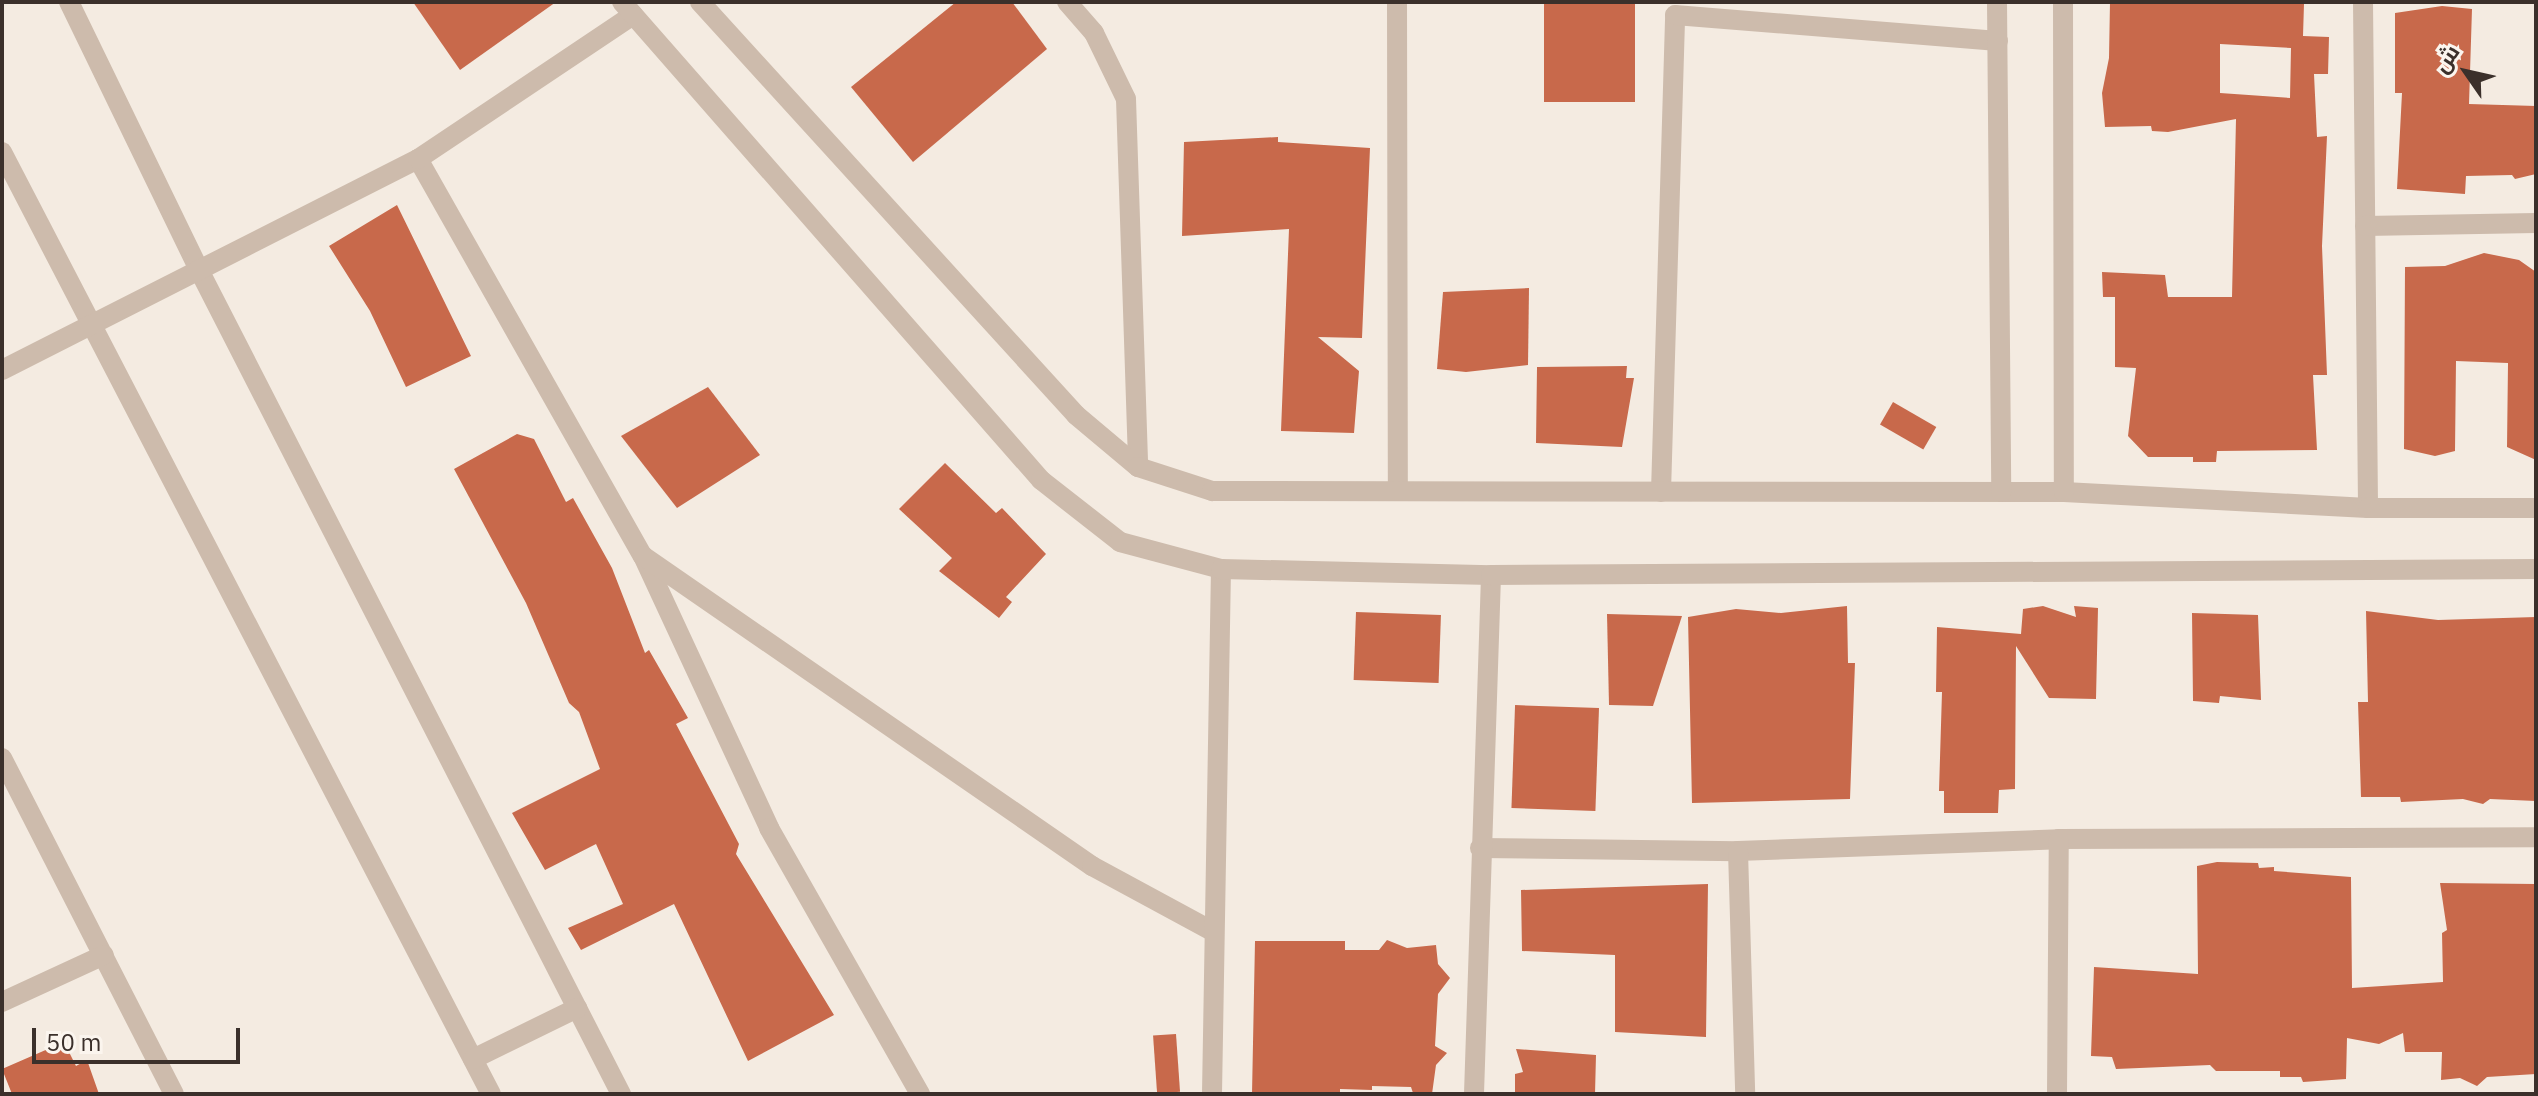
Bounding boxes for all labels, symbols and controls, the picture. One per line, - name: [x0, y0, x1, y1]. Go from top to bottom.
- north arrow: [2426, 32, 2506, 112]
- text: ش: [2426, 38, 2466, 78]
- scale bar: [36, 1012, 244, 1062]
- text: 50 m: [46, 1026, 101, 1058]

